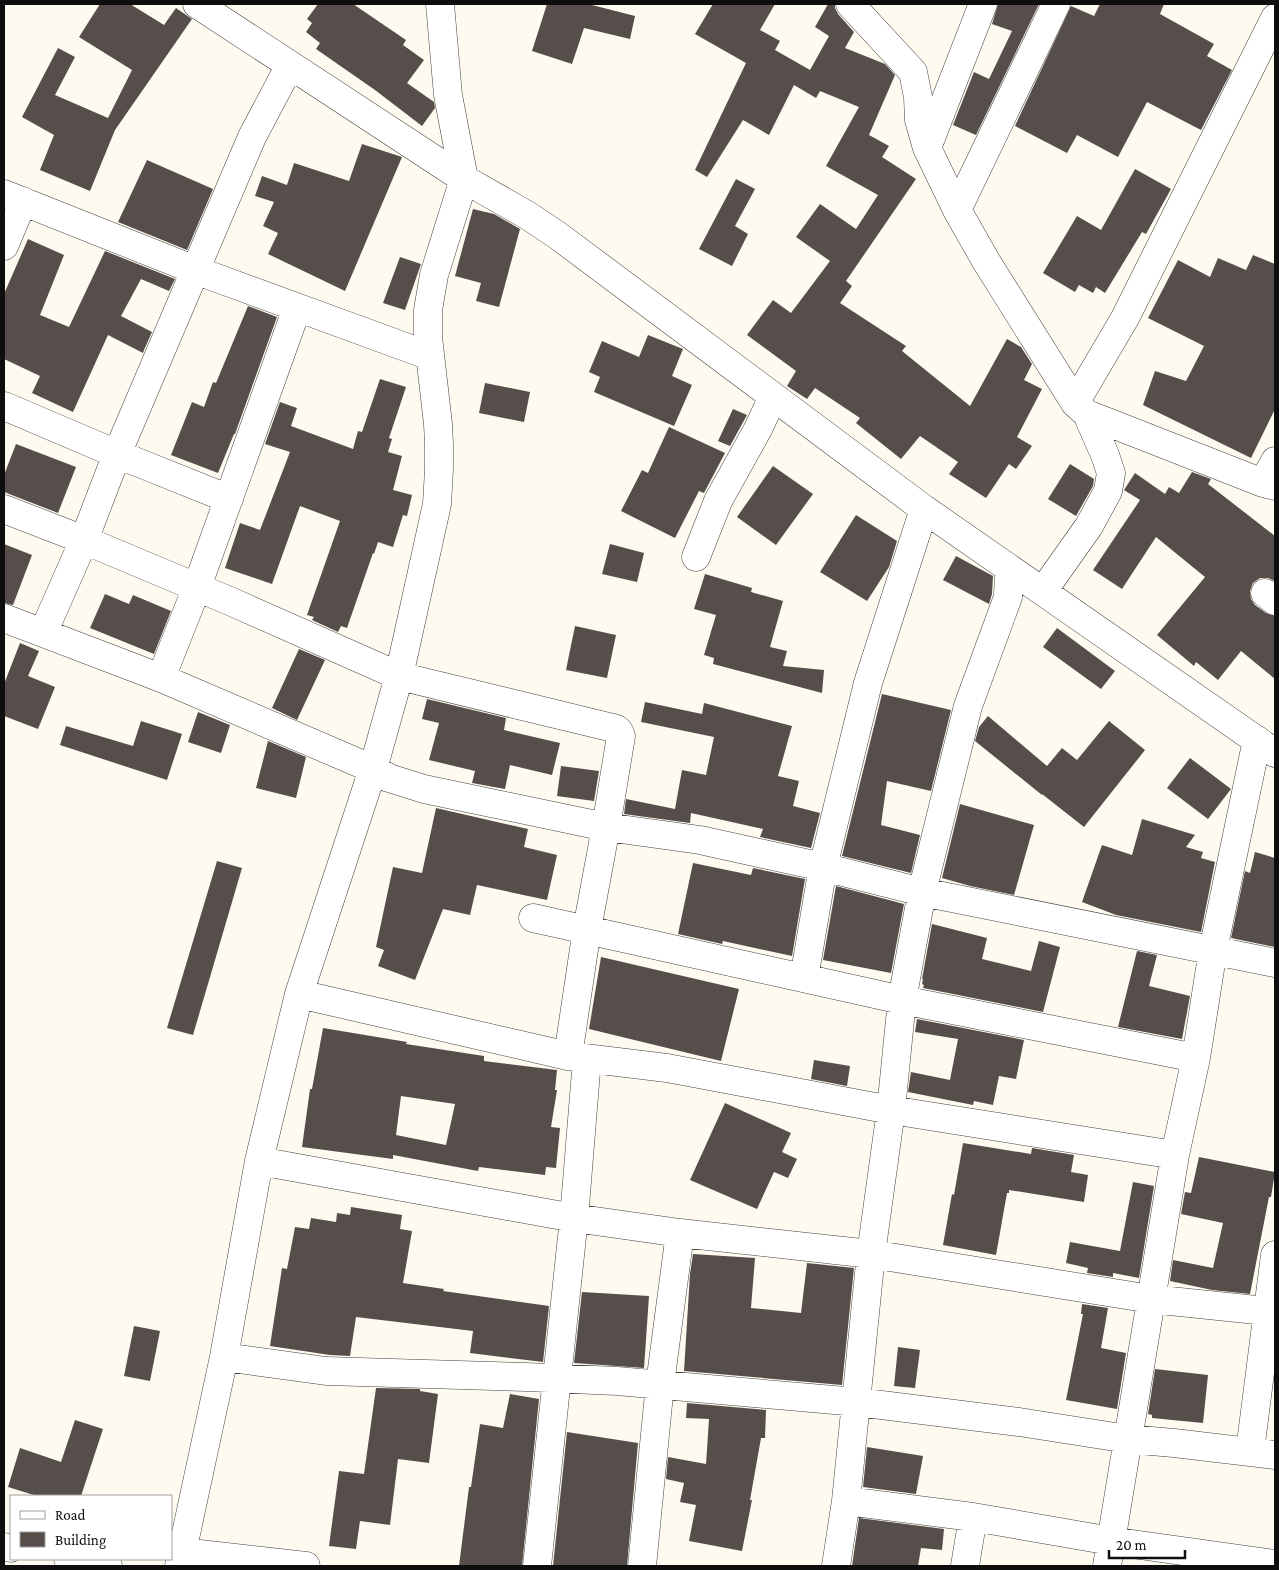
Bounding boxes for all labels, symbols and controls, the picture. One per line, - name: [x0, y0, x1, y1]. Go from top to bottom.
- legend: [10, 1495, 172, 1560]
- text: Road: [55, 1507, 86, 1523]
- scale bar: [1109, 1528, 1185, 1560]
- text: Building: [55, 1532, 106, 1549]
- text: 20 m: [1116, 1537, 1147, 1553]

